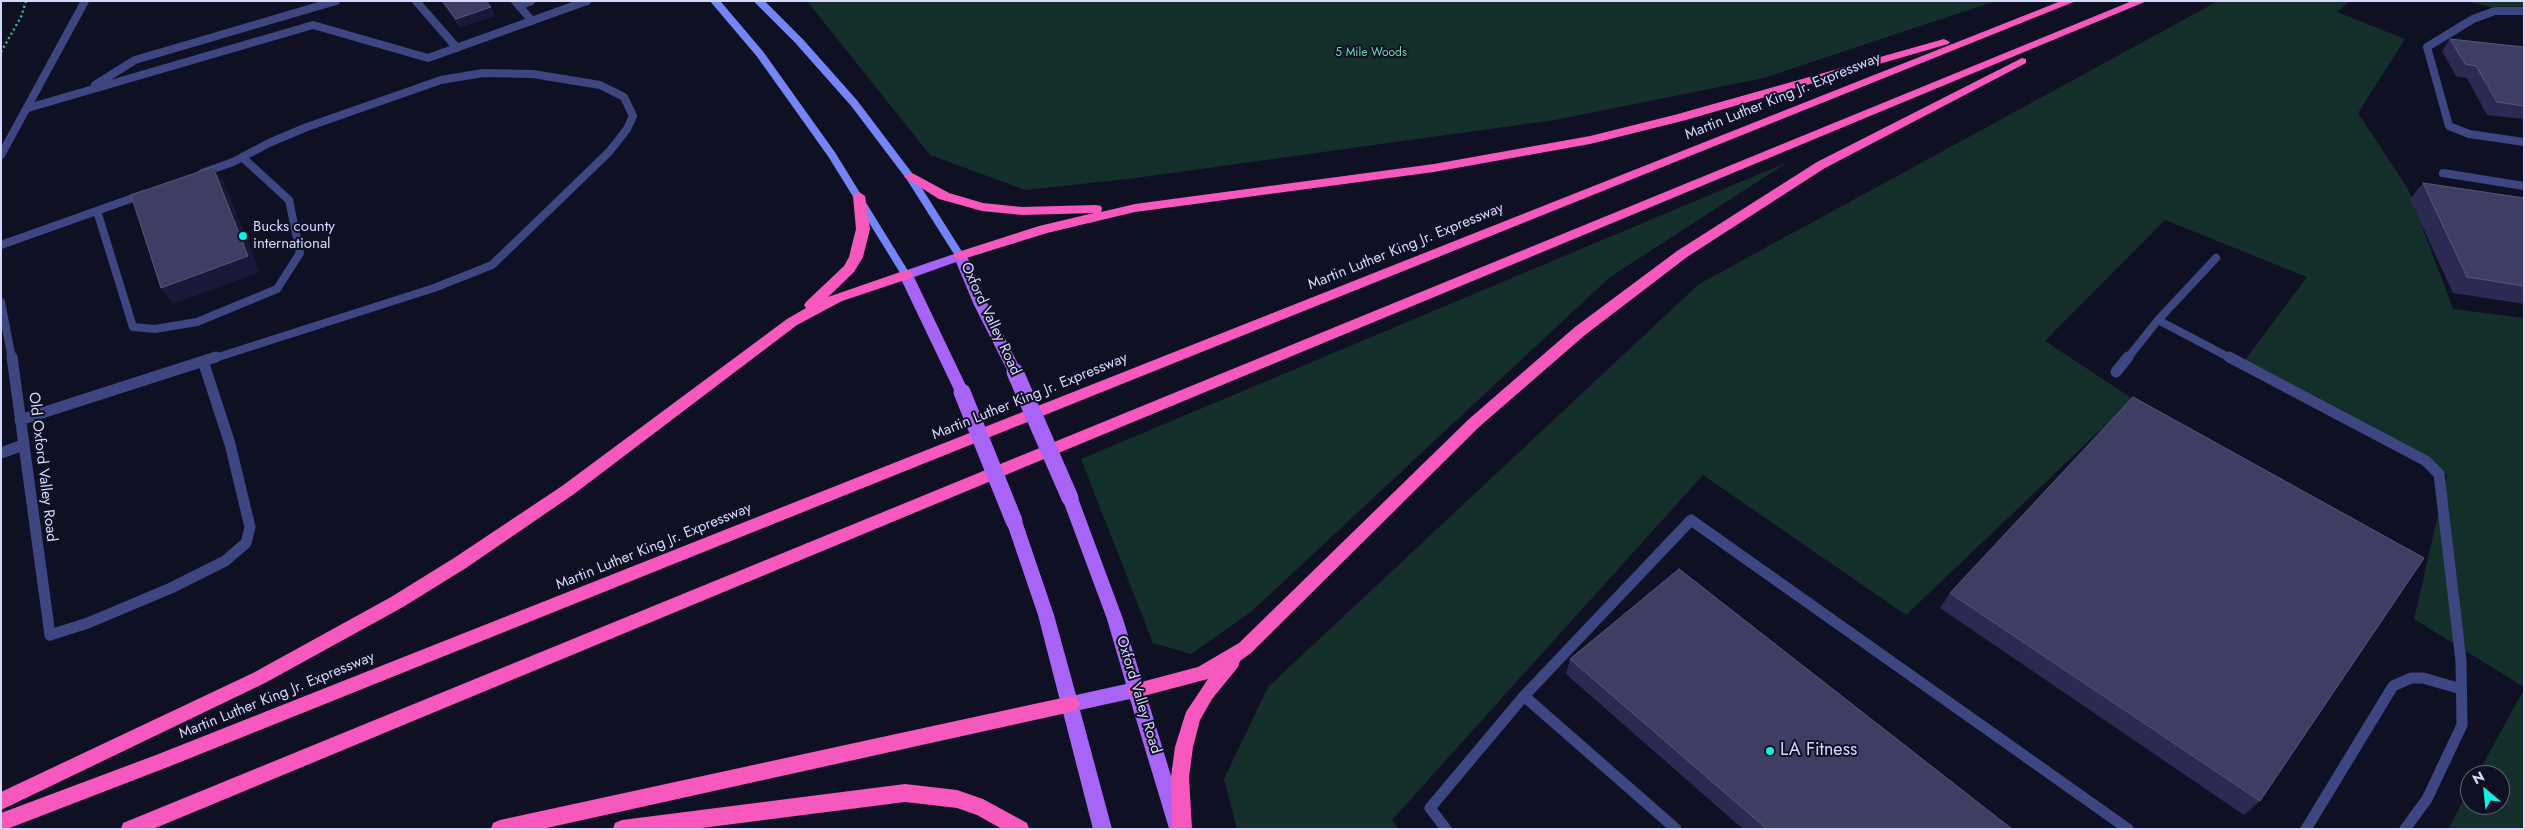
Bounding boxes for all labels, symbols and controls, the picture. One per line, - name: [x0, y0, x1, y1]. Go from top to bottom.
- park label: 5 Mile Woods: [1335, 46, 1407, 60]
- street label: Martin Luther King Jr. Expressway: [1683, 49, 1883, 145]
- street label: Martin Luther King Jr. Expressway: [1306, 199, 1506, 295]
- place label: Bucks county international: [253, 218, 335, 253]
- marker: Bucks county international: [237, 230, 249, 242]
- street label: Oxford Valley Road: [956, 260, 1024, 378]
- street label: Martin Luther King Jr. Expressway: [930, 349, 1130, 445]
- street label: Old Oxford Valley Road: [24, 391, 60, 543]
- street label: Martin Luther King Jr. Expressway: [554, 499, 754, 595]
- street label: Oxford Valley Road: [1112, 634, 1164, 756]
- street label: Martin Luther King Jr. Expressway: [177, 648, 377, 744]
- place label: LA Fitness: [1780, 740, 1857, 762]
- marker: LA Fitness: [1764, 745, 1776, 757]
- north arrow: [2460, 765, 2510, 815]
- text: N: [2469, 766, 2488, 789]

